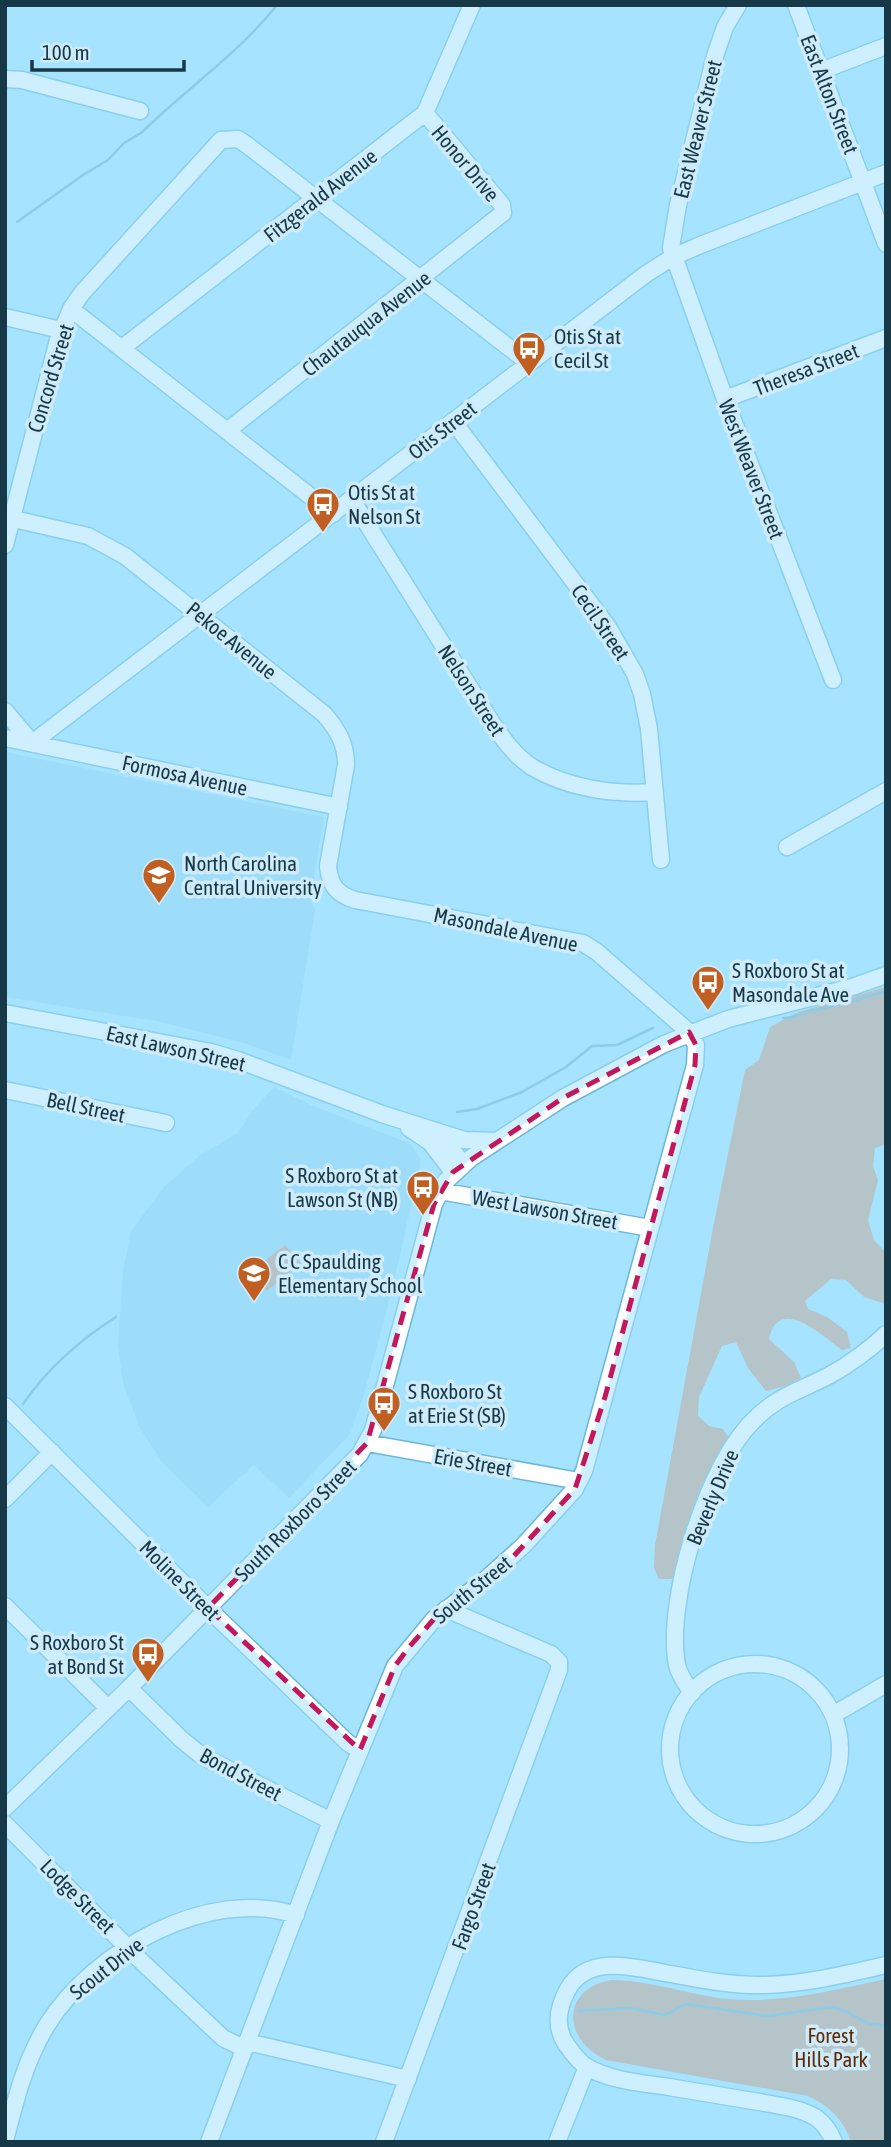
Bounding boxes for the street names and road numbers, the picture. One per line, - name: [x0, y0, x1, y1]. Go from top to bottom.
- street label: East Alton Street: [796, 31, 864, 157]
- street label: East Weaver Street: [668, 57, 726, 201]
- street label: Honor Drive: [427, 120, 505, 206]
- street label: Fitzgerald Avenue: [259, 143, 381, 247]
- street label: Chautauqua Avenue: [297, 265, 435, 381]
- street label: Concord Street: [22, 321, 78, 435]
- street label: Theresa Street: [750, 338, 862, 400]
- street label: Otis Street: [403, 396, 481, 464]
- street label: West Weaver Street: [714, 396, 790, 542]
- street label: Cecil Street: [567, 580, 635, 664]
- street label: Pekoe Avenue: [182, 596, 282, 684]
- street label: Nelson Street: [434, 640, 510, 740]
- street label: Formosa Avenue: [120, 750, 250, 800]
- street label: Masondale Avenue: [432, 902, 580, 956]
- street label: East Lawson Street: [104, 1020, 248, 1076]
- street label: Bell Street: [45, 1087, 127, 1127]
- street label: West Lawson Street: [470, 1184, 620, 1234]
- street label: Erie Street: [432, 1443, 514, 1481]
- street label: Beverly Drive: [681, 1446, 743, 1548]
- street label: South Roxboro Street: [229, 1454, 361, 1586]
- street label: Moline Street: [135, 1535, 225, 1625]
- street label: South Street: [428, 1550, 516, 1628]
- street label: Bond Street: [196, 1743, 286, 1805]
- street label: Lodge Street: [36, 1854, 120, 1938]
- street label: Fargo Street: [446, 1859, 500, 1953]
- street label: Scout Drive: [65, 1932, 147, 2004]

